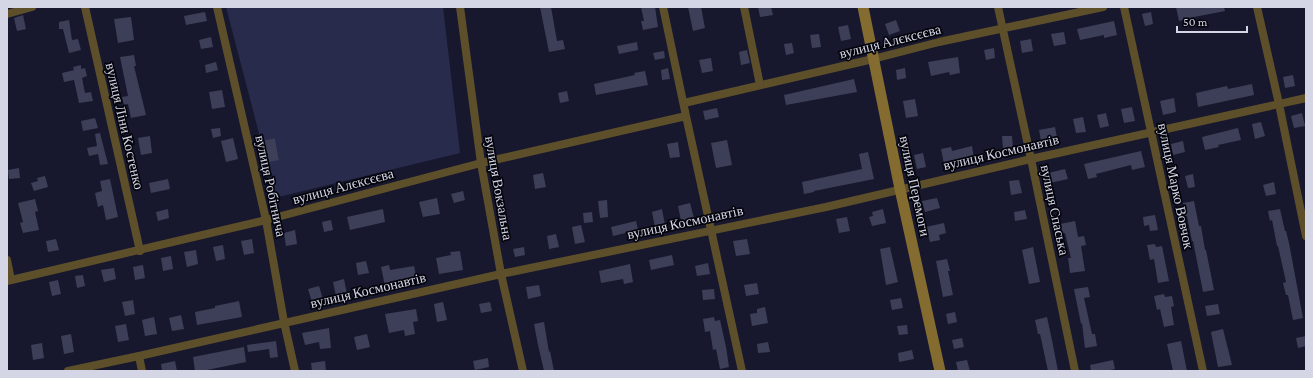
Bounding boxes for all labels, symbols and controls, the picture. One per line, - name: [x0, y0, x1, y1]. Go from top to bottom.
- scale bar: [1177, 8, 1247, 34]
- text: 50 m: [1183, 15, 1208, 29]
- street label: вулиця Алєксєєва: [838, 20, 943, 61]
- street label: вулиця Ліни Костенко: [103, 61, 147, 191]
- street label: вулиця Марко Вовчок: [1155, 122, 1197, 251]
- street label: вулиця Космонавтів: [942, 131, 1061, 173]
- street label: вулиця Робітнича: [252, 134, 290, 239]
- street label: вулиця Перемоги: [897, 134, 934, 238]
- street label: вулиця Вокзальна: [482, 135, 516, 242]
- street label: вулиця Спаська: [1038, 163, 1073, 257]
- street label: вулиця Алєксєєва: [291, 165, 396, 207]
- street label: вулиця Космонавтів: [626, 202, 745, 242]
- street label: вулиця Космонавтів: [309, 269, 428, 311]

